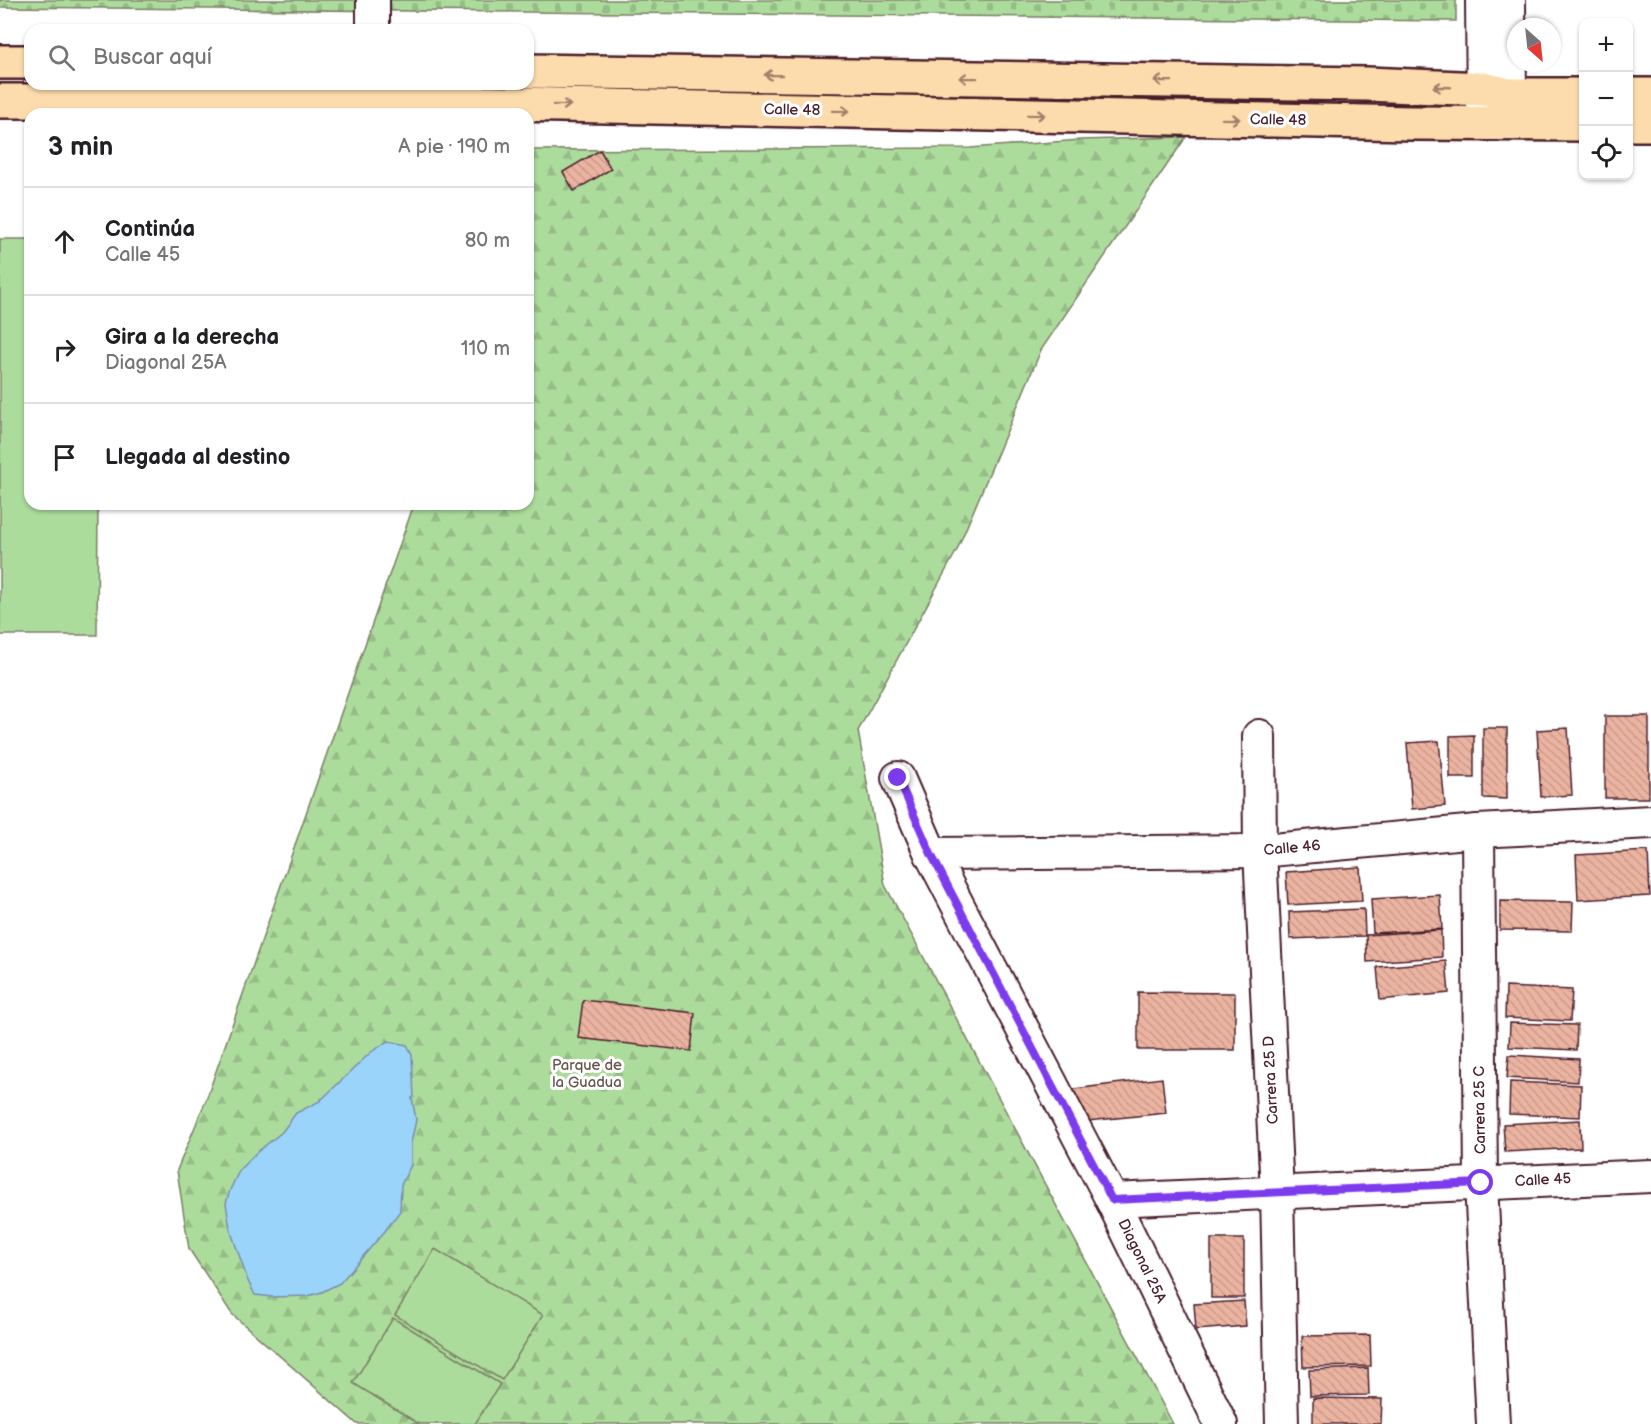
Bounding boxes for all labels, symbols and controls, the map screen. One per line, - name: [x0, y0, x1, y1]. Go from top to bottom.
- north arrow: [1507, 18, 1561, 72]
- map controls: [1579, 18, 1633, 180]
- button: +: [1579, 18, 1633, 72]
- search box: [24, 24, 534, 90]
- icon: search: [45, 41, 78, 74]
- text: Buscar aquí: [93, 44, 212, 71]
- one-way arrow: [763, 69, 783, 80]
- one-way arrow: [958, 72, 978, 83]
- button: −: [1579, 72, 1633, 126]
- one-way arrow: [1153, 75, 1173, 87]
- one-way arrow: [1432, 81, 1452, 93]
- one-way arrow: [552, 99, 572, 111]
- street label: Calle 48: [764, 100, 821, 120]
- one-way arrow: [831, 105, 851, 117]
- one-way arrow: [1026, 109, 1046, 121]
- street label: Calle 48: [1250, 110, 1307, 130]
- one-way arrow: [1221, 113, 1241, 125]
- button: locate: [1579, 126, 1633, 180]
- text: 3 min: [48, 132, 113, 163]
- text: A pie · 190 m: [398, 135, 510, 159]
- text: Continúa: [105, 216, 195, 243]
- icon: ahead: [48, 225, 81, 258]
- text: 80 m: [465, 229, 510, 253]
- text: Calle 45: [105, 243, 180, 267]
- text: Gira a la derecha: [105, 324, 279, 351]
- icon: right: [48, 333, 81, 366]
- text: 110 m: [461, 337, 510, 361]
- text: Diagonal 25A: [105, 351, 226, 375]
- icon: arrive: [48, 441, 81, 474]
- text: Llegada al destino: [105, 444, 290, 471]
- route end: [884, 764, 910, 790]
- street label: Calle 46: [1263, 836, 1321, 860]
- street label: Carrera 25 D: [1259, 1035, 1283, 1125]
- park label: Parque de la Guadua: [552, 1056, 622, 1092]
- street label: Carrera 25 C: [1470, 1065, 1490, 1154]
- route start: [1467, 1169, 1493, 1195]
- street label: Calle 45: [1514, 1169, 1572, 1191]
- street label: Diagonal 25A: [1113, 1216, 1171, 1307]

